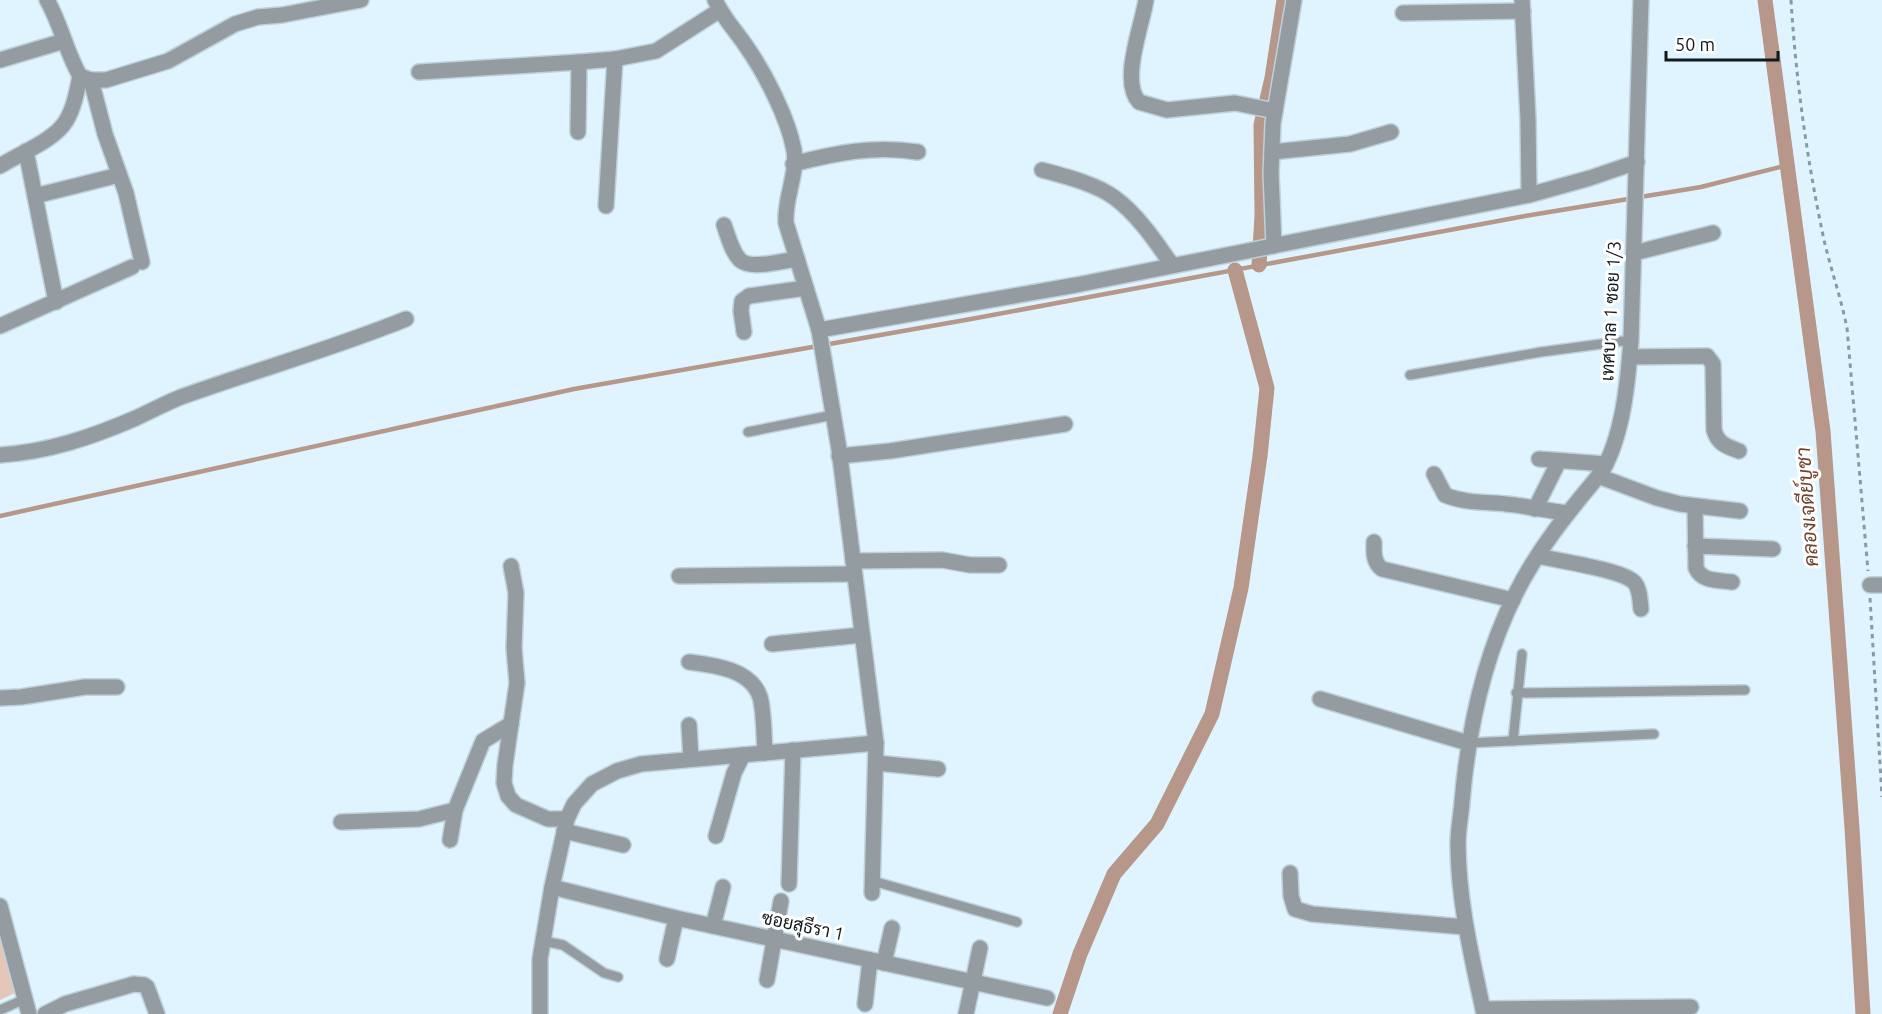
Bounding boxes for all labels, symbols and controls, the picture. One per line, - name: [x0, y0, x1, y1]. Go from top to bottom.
- scale bar: [1666, 24, 1778, 62]
- text: 50 m: [1675, 34, 1715, 54]
- street label: เทศบาล 1 ซอย 1/3: [1596, 240, 1624, 382]
- water label: คลองเจดีย์บูชา: [1789, 446, 1826, 568]
- street label: ซอยสุธีรา 1: [759, 905, 847, 946]

